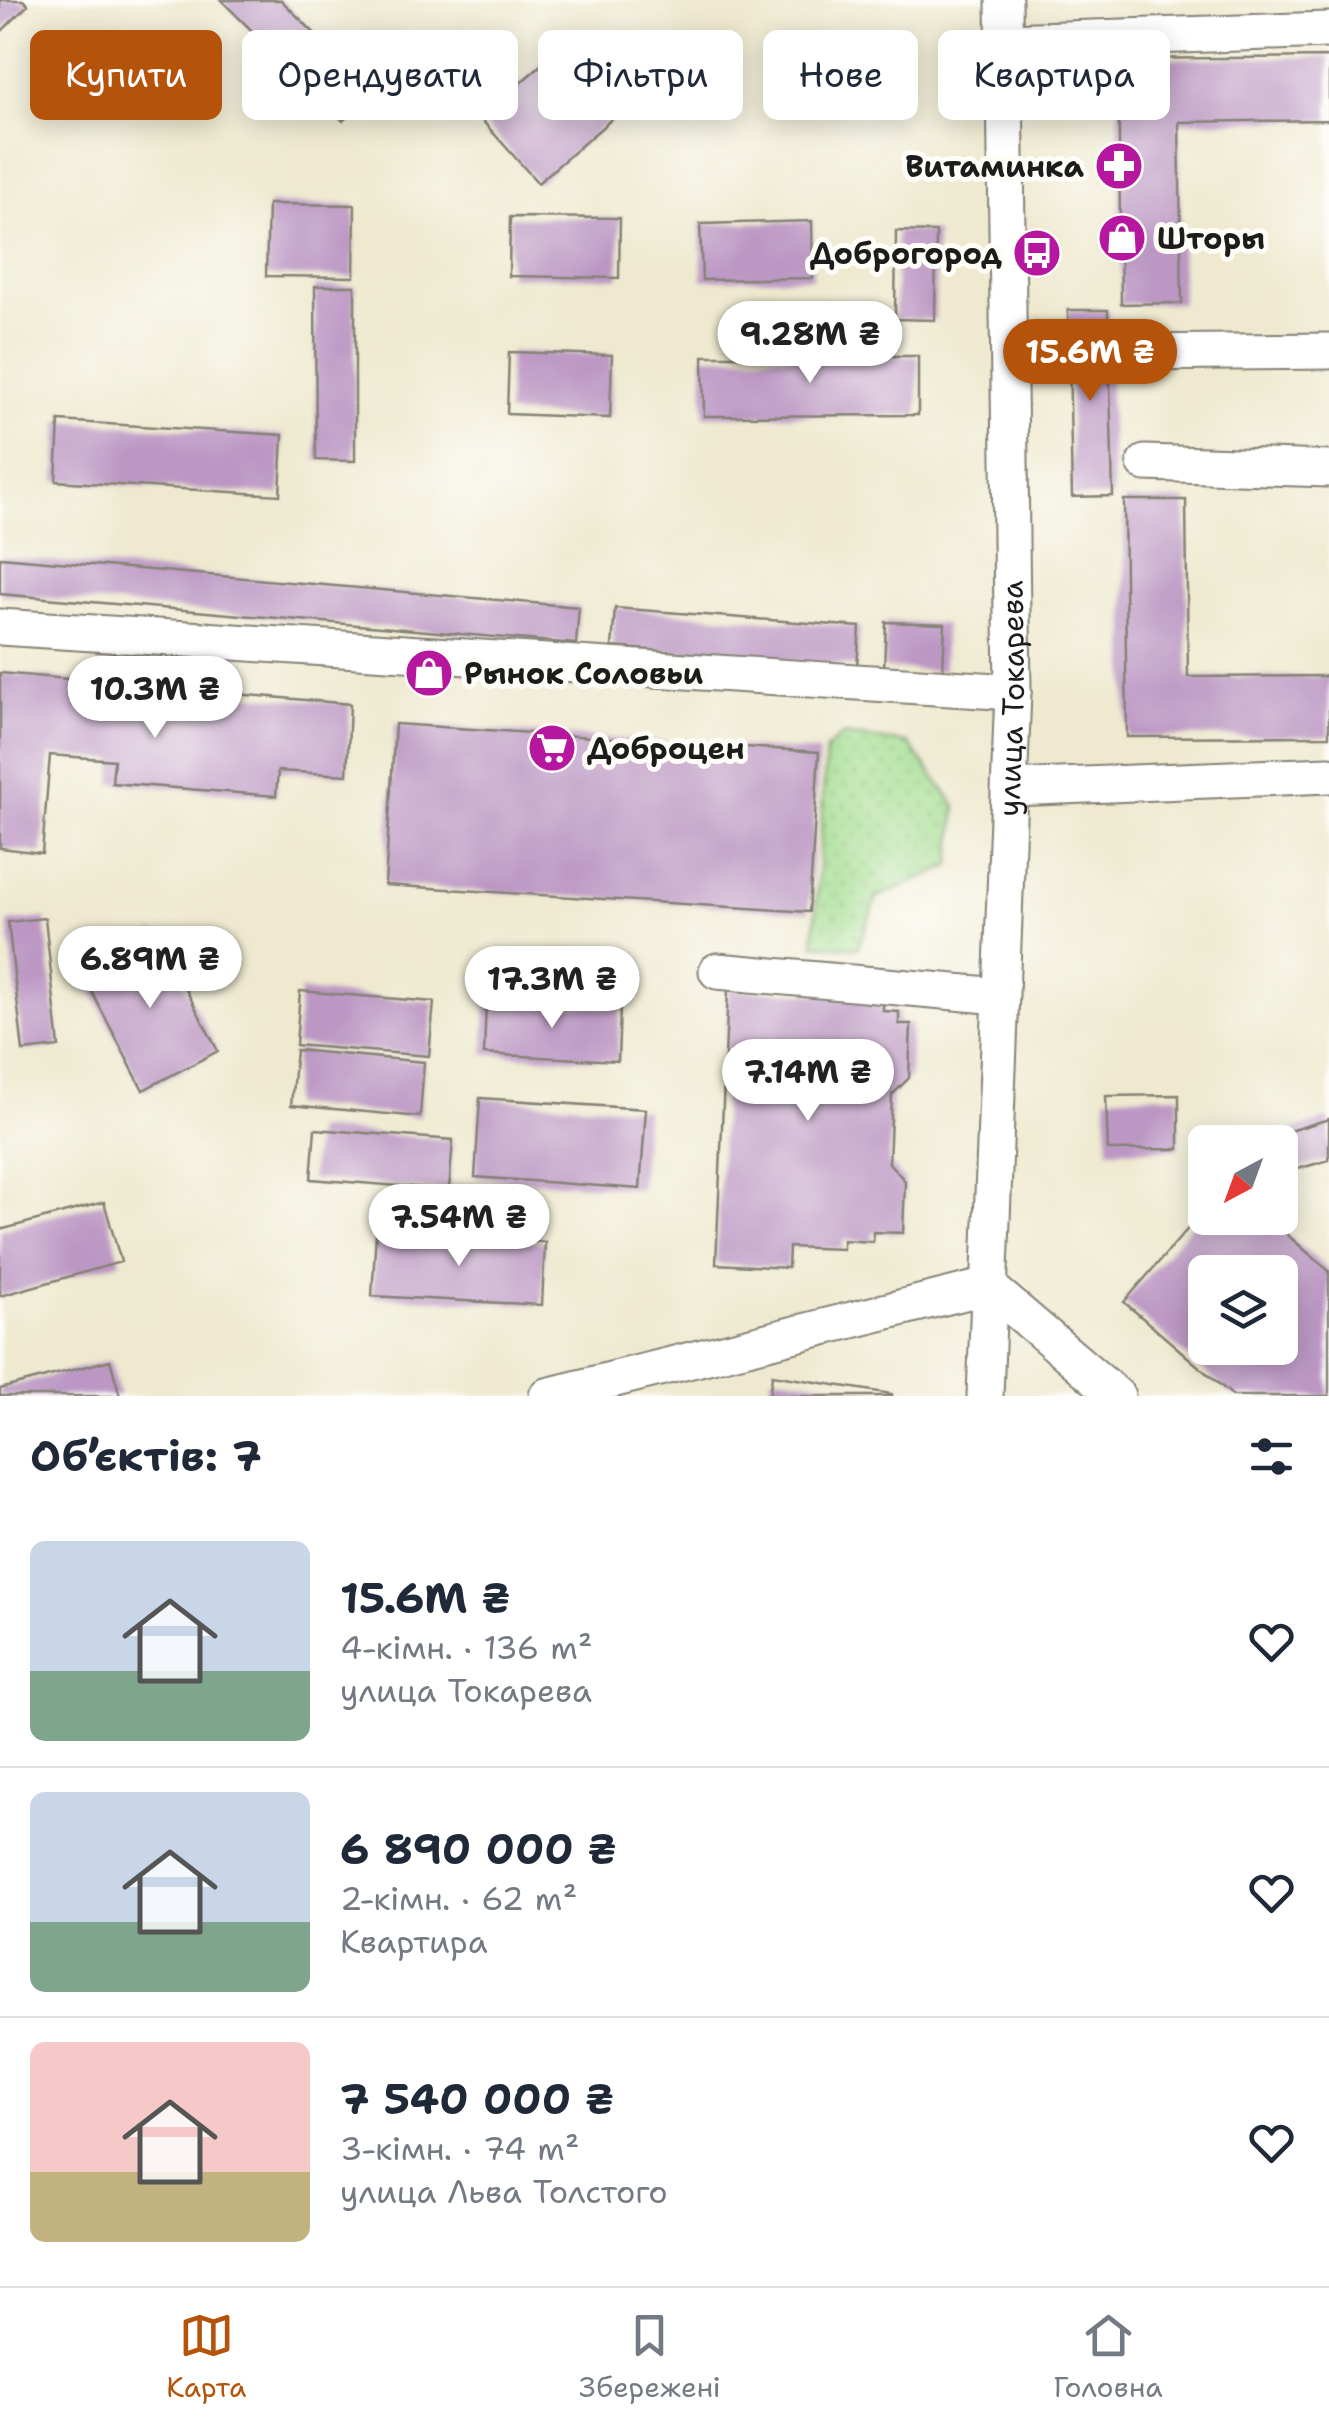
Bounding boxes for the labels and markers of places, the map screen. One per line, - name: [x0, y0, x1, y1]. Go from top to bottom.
- pharmacy icon: Витаминка: [1093, 140, 1145, 192]
- place label: Витаминка: [905, 146, 1085, 187]
- shop icon: Шторы: [1096, 212, 1148, 264]
- place label: Шторы: [1157, 218, 1265, 259]
- bus stop icon: Доброгород: [1011, 227, 1063, 279]
- place label: Доброгород: [810, 233, 1002, 274]
- pin: 9.28M ₴: [718, 301, 902, 386]
- pin: 15.6M ₴: [998, 319, 1182, 404]
- shop icon: Рынок Соловьи: [403, 647, 455, 699]
- place label: Рынок Соловьи: [464, 653, 704, 694]
- pin: 10.3M ₴: [63, 656, 247, 741]
- supermarket icon: Доброцен: [526, 722, 578, 774]
- place label: Доброцен: [587, 728, 745, 769]
- pin: 6.89M ₴: [58, 926, 242, 1011]
- pin: 17.3M ₴: [460, 946, 644, 1031]
- pin: 7.14M ₴: [716, 1039, 900, 1124]
- pin: 7.54M ₴: [367, 1184, 551, 1269]

